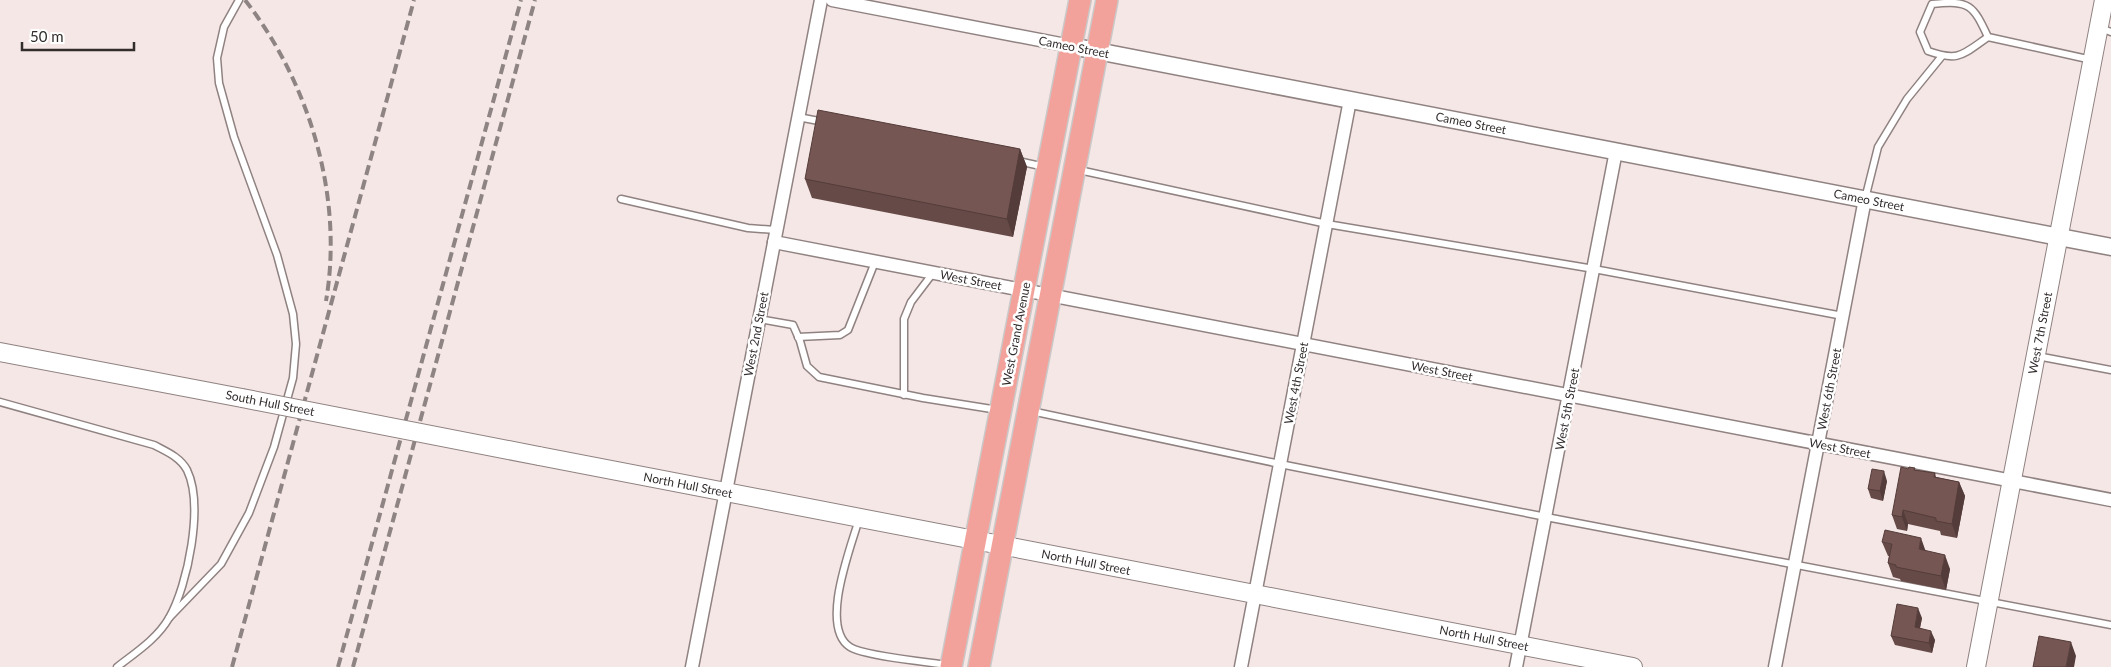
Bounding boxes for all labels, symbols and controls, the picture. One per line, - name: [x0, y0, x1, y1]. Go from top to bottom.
- scale bar: [22, 20, 135, 52]
- text: 50 m: [30, 27, 64, 45]
- street label: Cameo Street: [1037, 33, 1111, 61]
- street label: Cameo Street: [1434, 109, 1508, 137]
- street label: Cameo Street: [1832, 186, 1906, 214]
- street label: West Street: [939, 267, 1004, 293]
- street label: West Grand Avenue: [999, 281, 1033, 387]
- street label: West 2nd Street: [740, 290, 772, 377]
- street label: West 7th Street: [2025, 290, 2055, 375]
- street label: West 4th Street: [1281, 340, 1311, 425]
- street label: West 6th Street: [1814, 346, 1844, 431]
- street label: West Street: [1410, 358, 1475, 384]
- street label: West 5th Street: [1552, 366, 1582, 451]
- street label: South Hull Street: [224, 387, 316, 419]
- street label: West Street: [1808, 435, 1873, 461]
- street label: North Hull Street: [642, 469, 734, 501]
- street label: North Hull Street: [1040, 546, 1132, 578]
- street label: North Hull Street: [1438, 622, 1530, 654]

